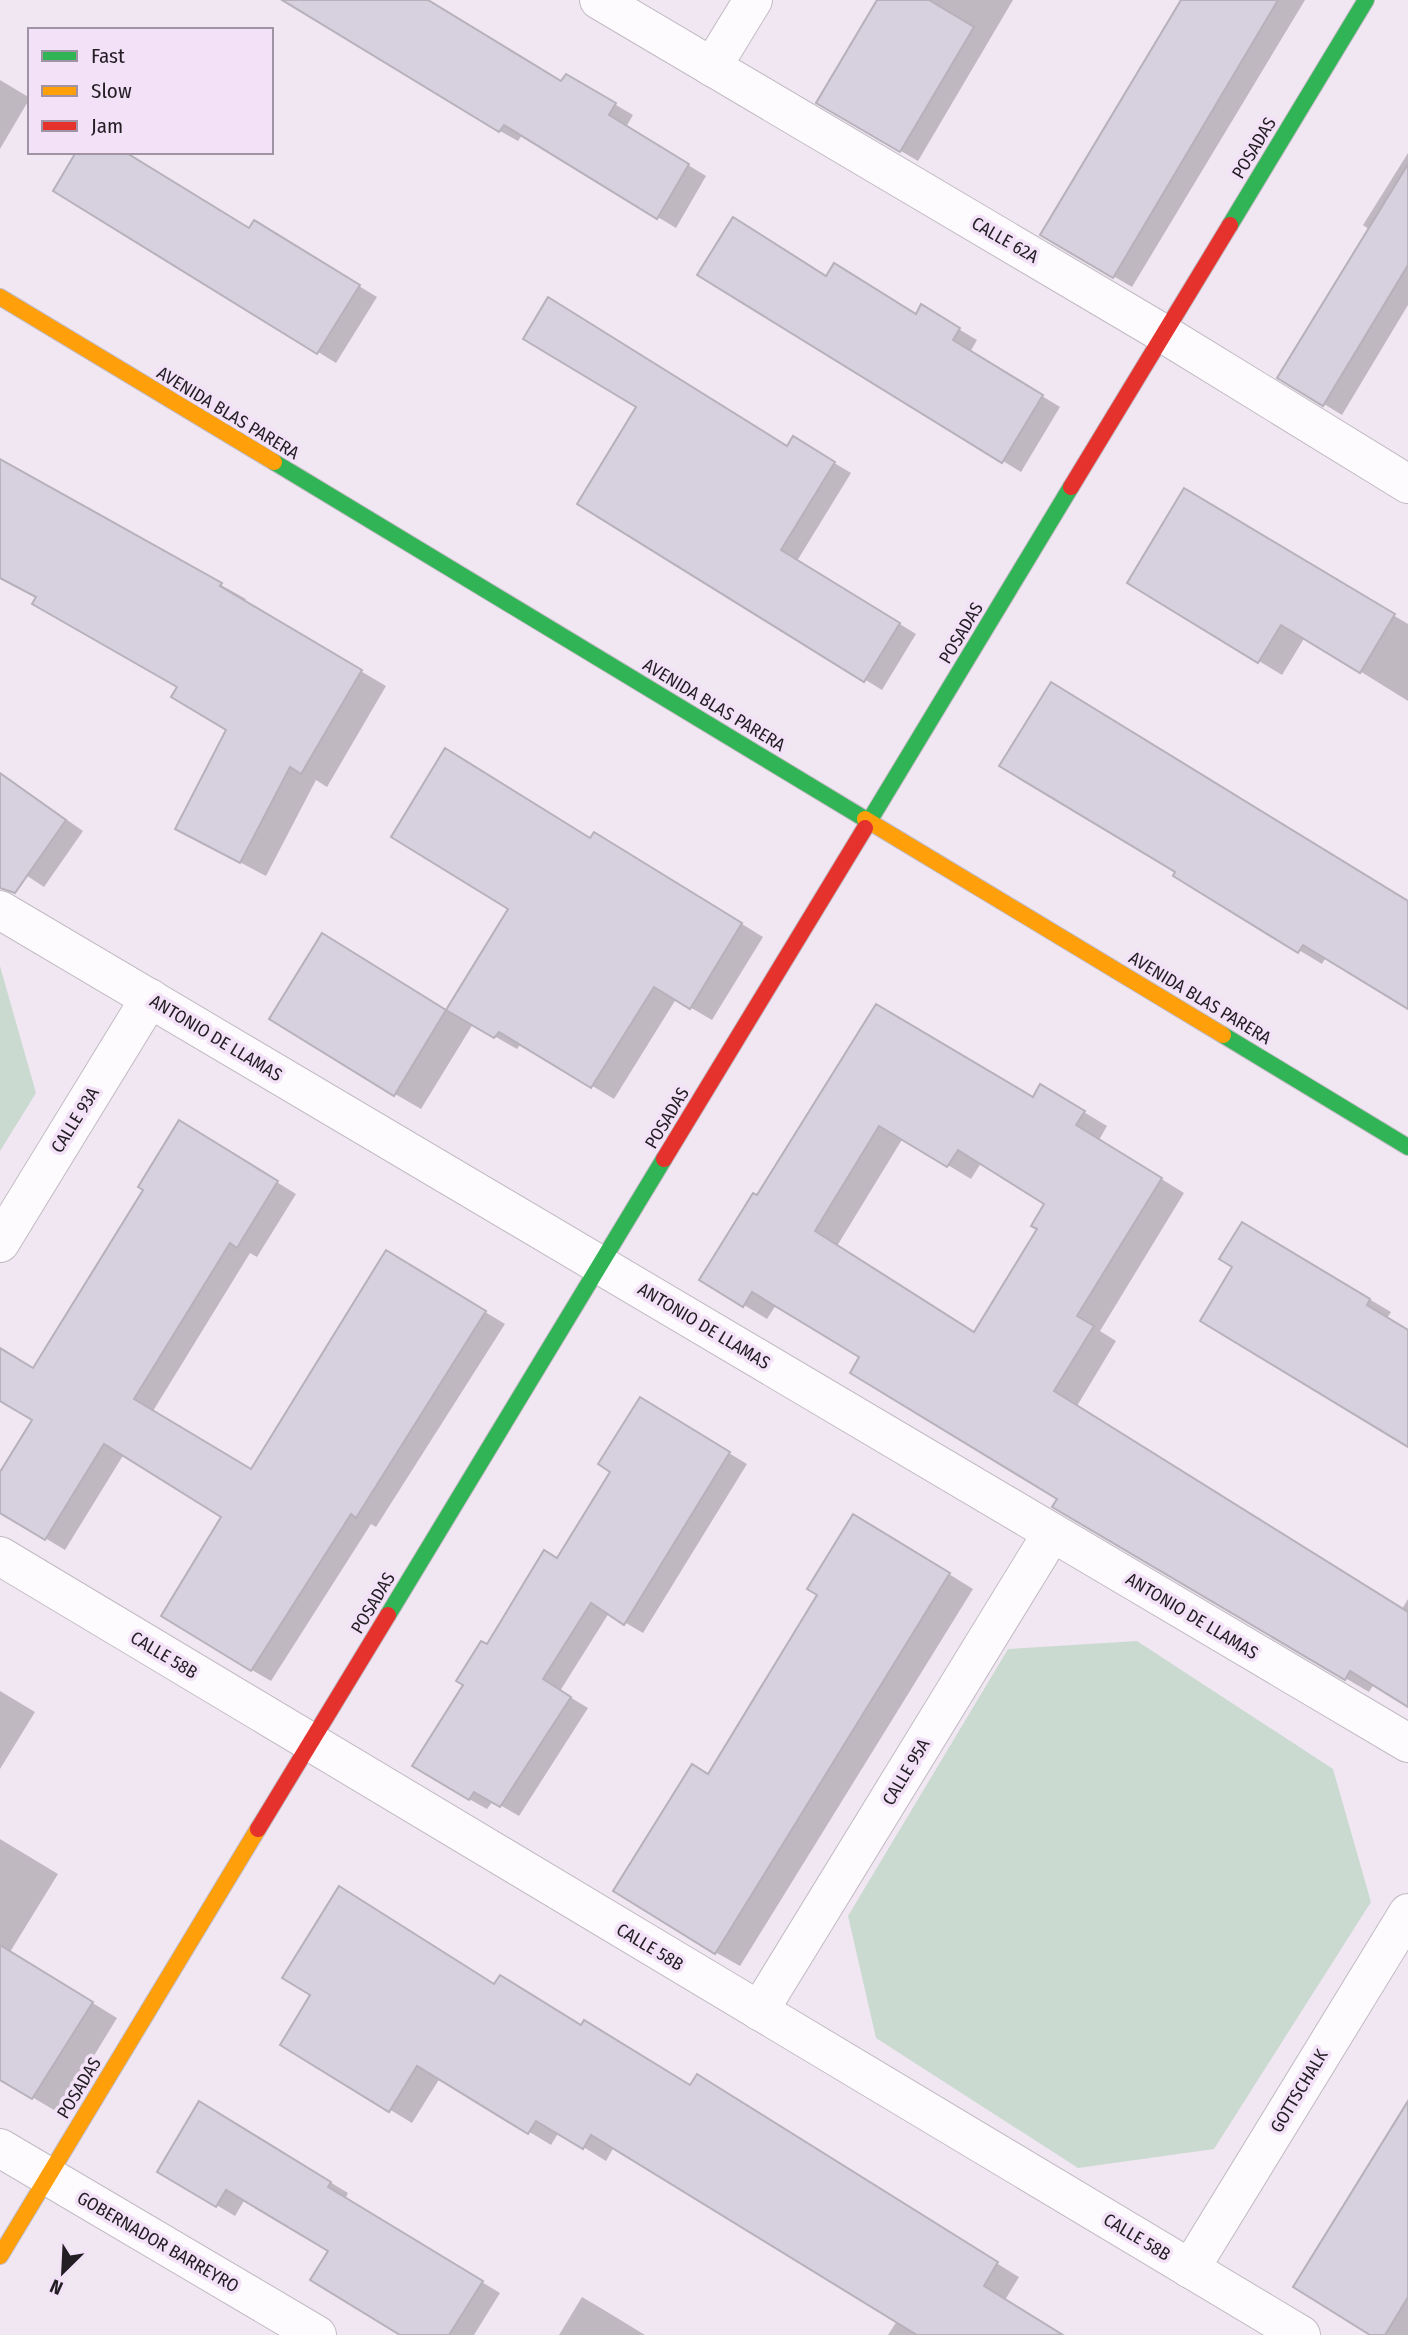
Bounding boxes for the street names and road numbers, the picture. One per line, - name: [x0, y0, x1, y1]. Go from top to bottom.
- street label: POSADAS: [1227, 113, 1281, 183]
- street label: CALLE 62A: [968, 212, 1043, 268]
- street label: AVENIDA BLAS PARERA: [153, 362, 304, 464]
- street label: POSADAS: [934, 598, 988, 668]
- street label: AVENIDA BLAS PARERA: [639, 654, 790, 756]
- street label: AVENIDA BLAS PARERA: [1125, 947, 1276, 1049]
- street label: ANTONIO DE LLAMAS: [146, 990, 286, 1086]
- street label: CALLE 93A: [46, 1083, 104, 1157]
- street label: POSADAS: [640, 1083, 694, 1153]
- street label: ANTONIO DE LLAMAS: [634, 1278, 774, 1374]
- street label: POSADAS: [346, 1568, 400, 1638]
- street label: ANTONIO DE LLAMAS: [1122, 1568, 1262, 1664]
- street label: CALLE 58B: [126, 1626, 202, 1684]
- street label: CALLE 95A: [878, 1734, 935, 1809]
- street label: CALLE 58B: [612, 1918, 688, 1976]
- street label: GOTTSCHALK: [1266, 2045, 1333, 2137]
- street label: POSADAS: [52, 2053, 106, 2123]
- street label: GOBERNADOR BARREYRO: [73, 2187, 243, 2297]
- street label: CALLE 58B: [1099, 2208, 1175, 2266]

